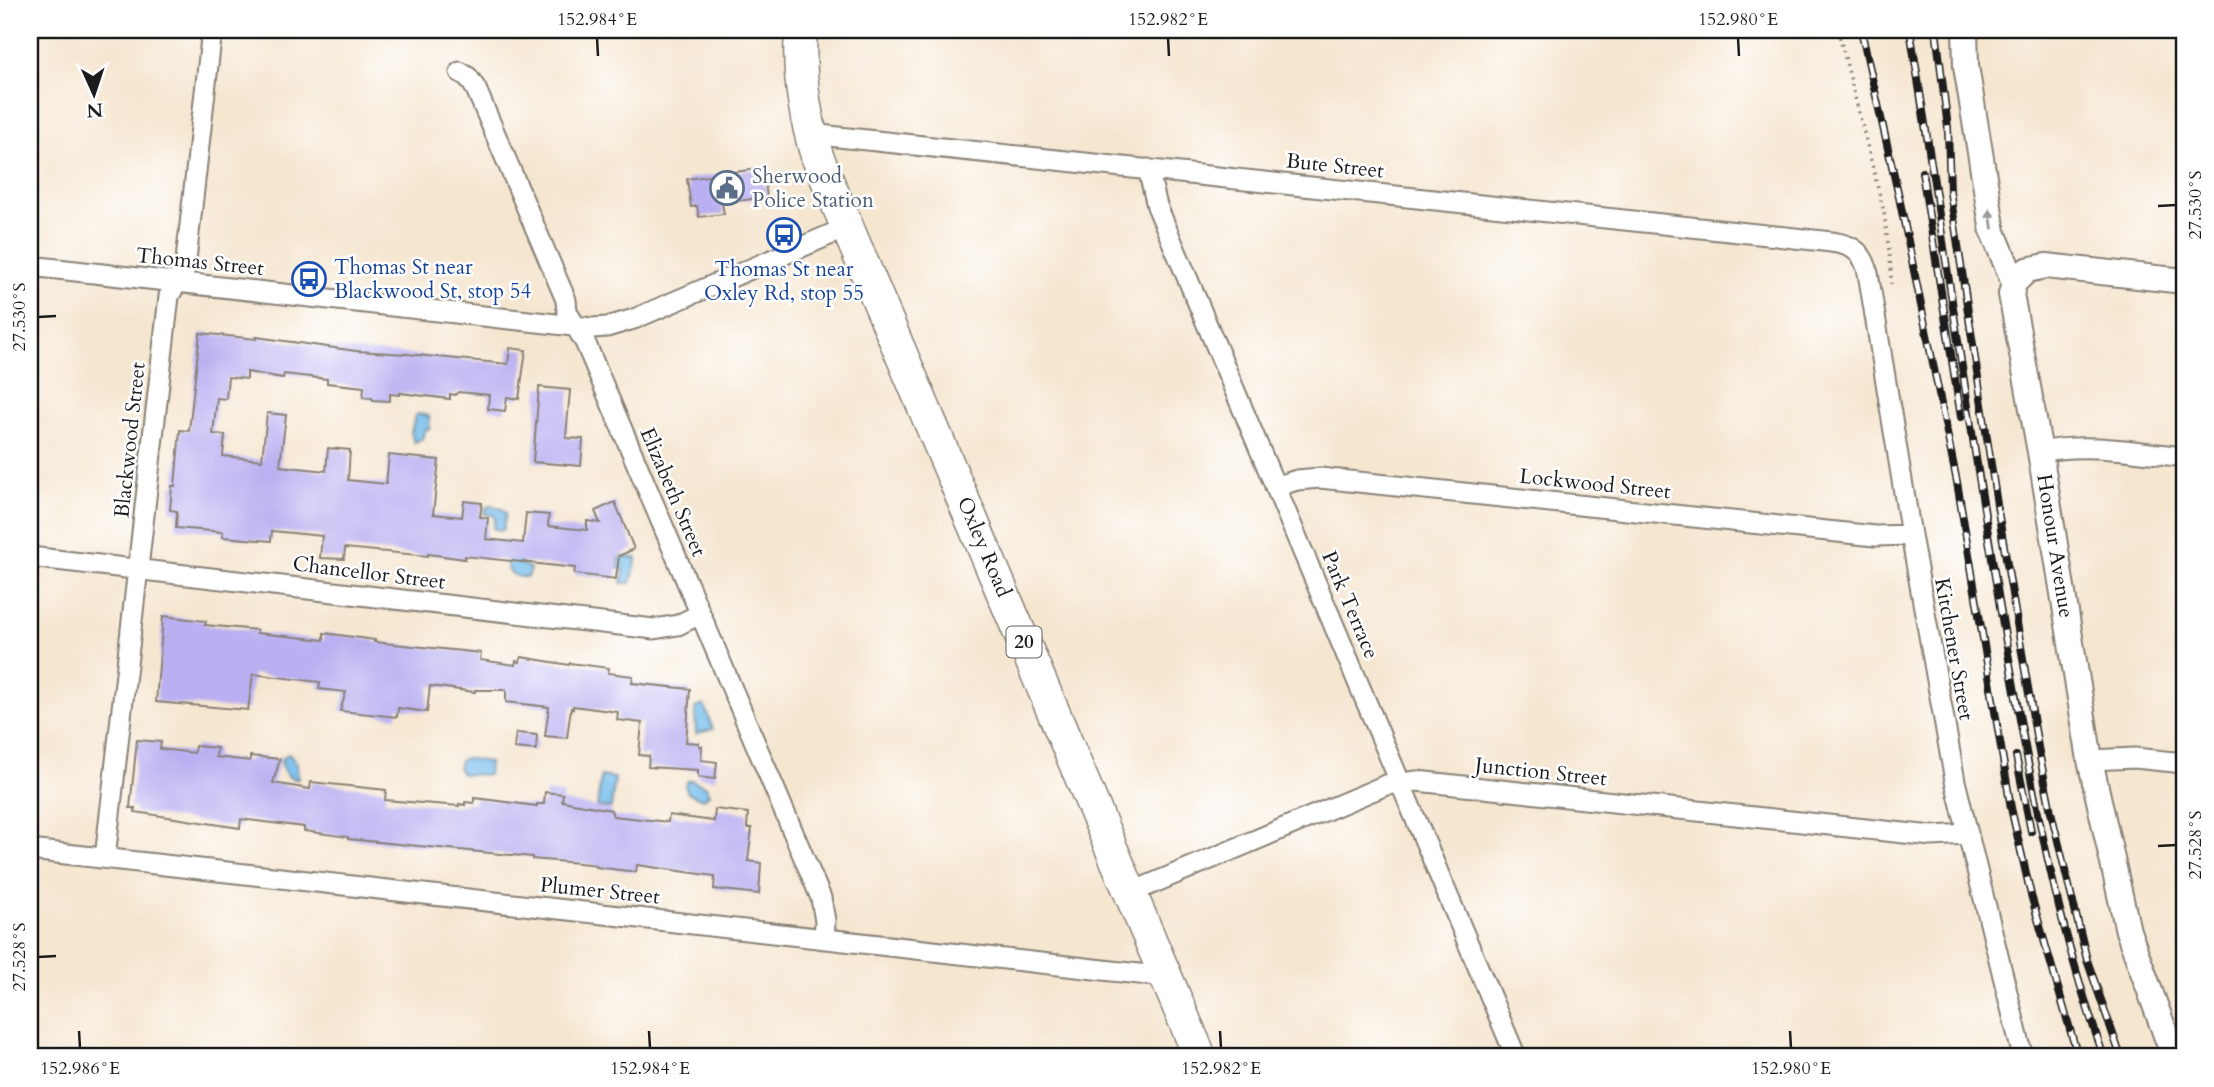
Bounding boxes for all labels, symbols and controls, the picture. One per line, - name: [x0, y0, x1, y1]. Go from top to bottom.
- text: 152.984°E: [557, 7, 637, 32]
- text: 152.982°E: [1128, 7, 1208, 32]
- text: 152.980°E: [1698, 7, 1778, 32]
- north arrow: [60, 60, 130, 130]
- text: N: [85, 97, 104, 123]
- street label: Bute Street: [1285, 146, 1386, 186]
- place label: Sherwood Police Station: [752, 162, 874, 215]
- public building icon: Sherwood Police Station: [708, 169, 746, 207]
- text: 27.530°S: [2183, 171, 2208, 239]
- one-way arrow: [1985, 208, 1996, 230]
- bus stop icon: Thomas St near Oxley Rd, stop 55: [765, 216, 803, 254]
- street label: Thomas Street: [135, 241, 266, 283]
- place label: Thomas St near Blackwood St, stop 54: [334, 253, 532, 306]
- place label: Thomas St near Oxley Rd, stop 55: [704, 255, 864, 308]
- bus stop icon: Thomas St near Blackwood St, stop 54: [290, 260, 328, 298]
- text: 27.530°S: [7, 283, 32, 351]
- street label: Blackwood Street: [107, 360, 153, 519]
- street label: Elizabeth Street: [633, 423, 713, 561]
- street label: Lockwood Street: [1518, 462, 1672, 506]
- street label: Honour Avenue: [2029, 472, 2081, 620]
- street label: Oxley Road: [950, 492, 1018, 602]
- street label: Park Terrace: [1314, 547, 1386, 663]
- street label: Chancellor Street: [291, 549, 447, 597]
- street label: Kitchener Street: [1927, 576, 1981, 723]
- road number: 20: [1006, 626, 1042, 657]
- street label: Junction Street: [1471, 750, 1609, 793]
- text: 27.528°S: [2183, 811, 2208, 879]
- street label: Plumer Street: [539, 870, 662, 912]
- text: 27.528°S: [7, 923, 32, 991]
- text: 152.986°E: [40, 1056, 120, 1081]
- text: 152.984°E: [610, 1056, 690, 1081]
- text: 152.982°E: [1181, 1056, 1261, 1081]
- text: 152.980°E: [1751, 1056, 1831, 1081]

